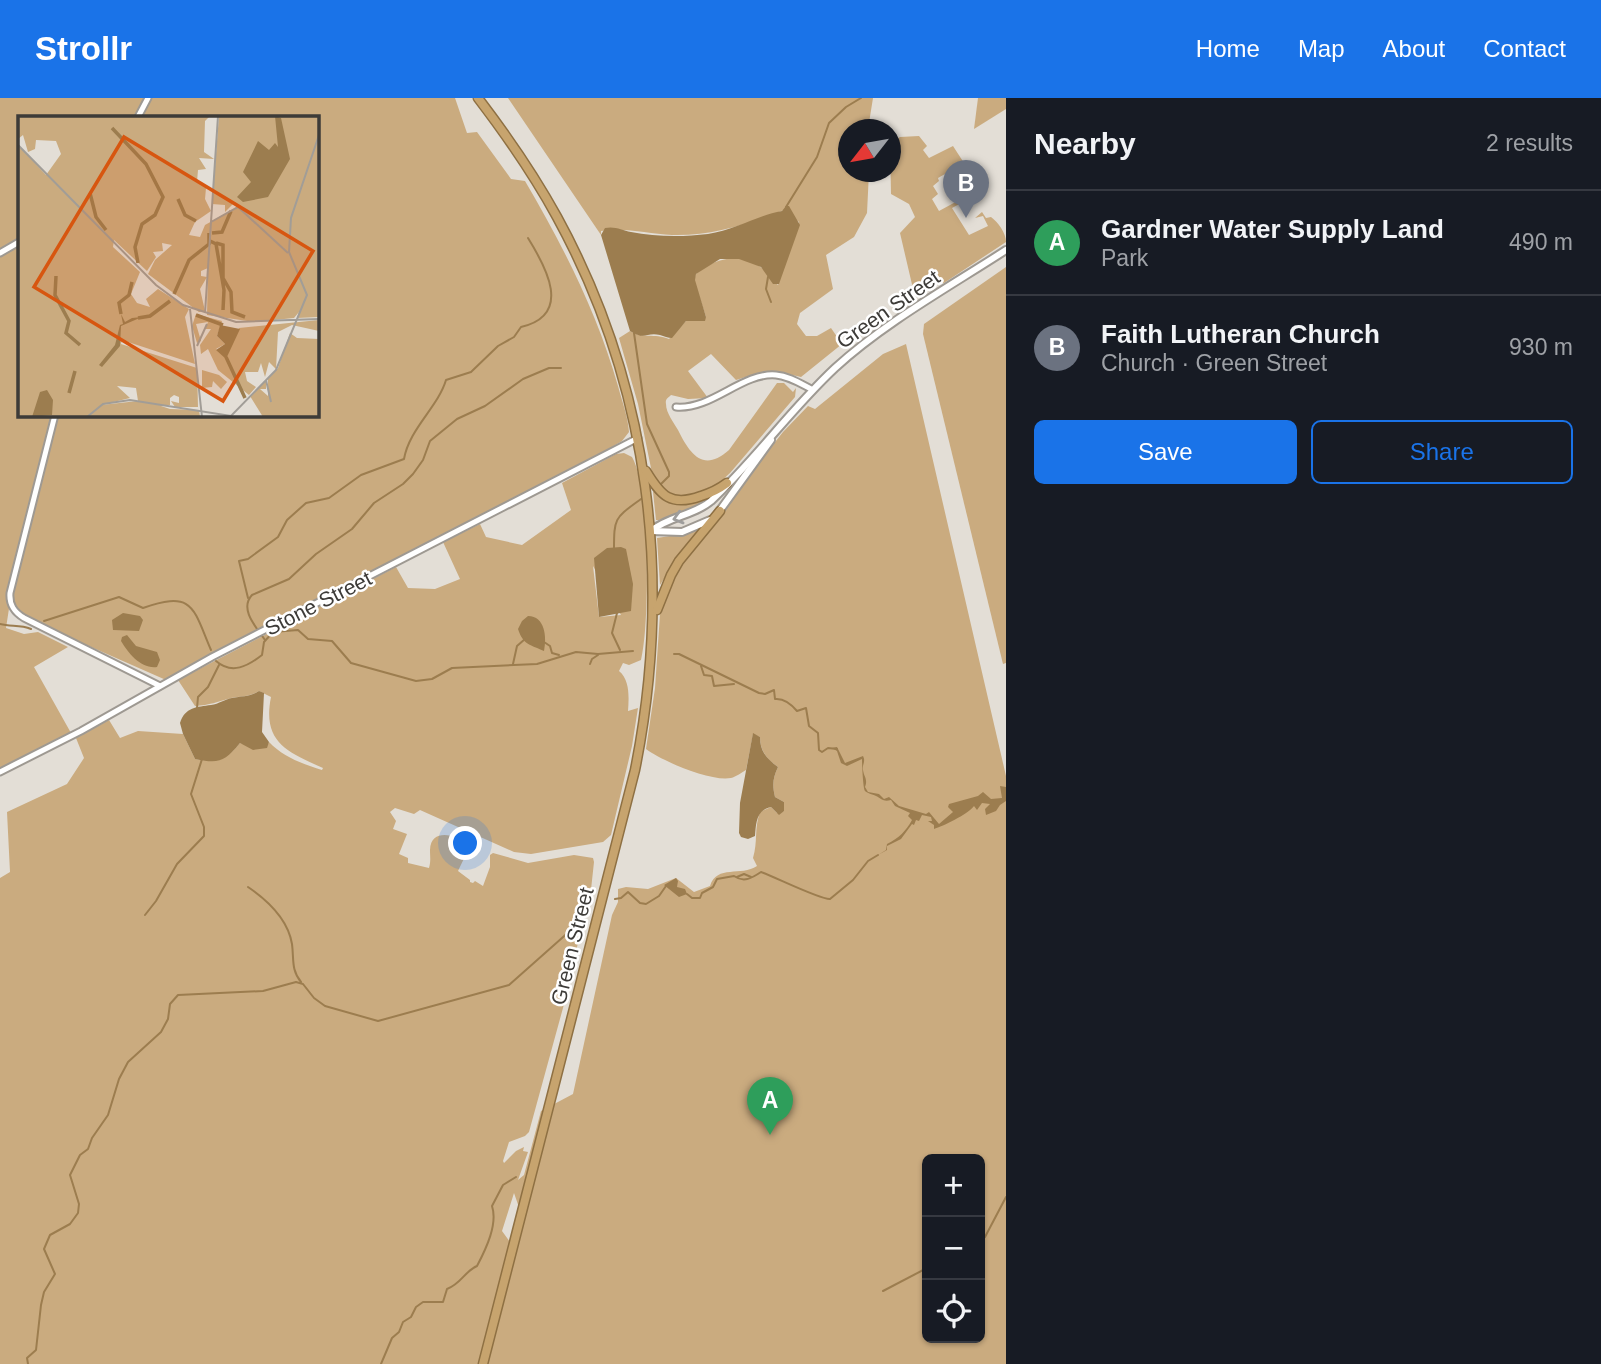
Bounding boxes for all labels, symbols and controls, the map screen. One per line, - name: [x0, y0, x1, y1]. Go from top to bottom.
- text: Strollr: [35, 30, 132, 67]
- text: Home: [1196, 35, 1260, 62]
- text: Map: [1298, 35, 1345, 62]
- text: About: [1383, 35, 1445, 62]
- text: Contact: [1483, 35, 1566, 62]
- inset map: [18, 116, 318, 416]
- north arrow: [838, 119, 901, 182]
- text: Nearby: [1034, 127, 1136, 160]
- text: 2 results: [1486, 130, 1573, 156]
- pin: B: [943, 160, 989, 218]
- text: Gardner Water Supply Land: [1101, 214, 1444, 244]
- text: A: [1049, 229, 1065, 255]
- text: 490 m: [1509, 229, 1573, 255]
- text: Park: [1101, 245, 1148, 271]
- street label: Green Street: [832, 265, 944, 353]
- text: Faith Lutheran Church: [1101, 319, 1380, 349]
- text: B: [1049, 334, 1065, 360]
- text: 930 m: [1509, 334, 1573, 360]
- text: Church · Green Street: [1101, 350, 1327, 376]
- button: Save: [1034, 420, 1297, 484]
- button: Share: [1311, 420, 1573, 484]
- one-way arrow: [672, 509, 684, 524]
- street label: Stone Street: [261, 566, 375, 640]
- your location: [448, 826, 482, 860]
- street label: Green Street: [546, 885, 598, 1007]
- pin: A: [747, 1077, 793, 1135]
- map controls: [922, 1154, 985, 1343]
- button: +: [922, 1154, 985, 1217]
- button: −: [922, 1217, 985, 1280]
- button: locate: [922, 1280, 985, 1343]

